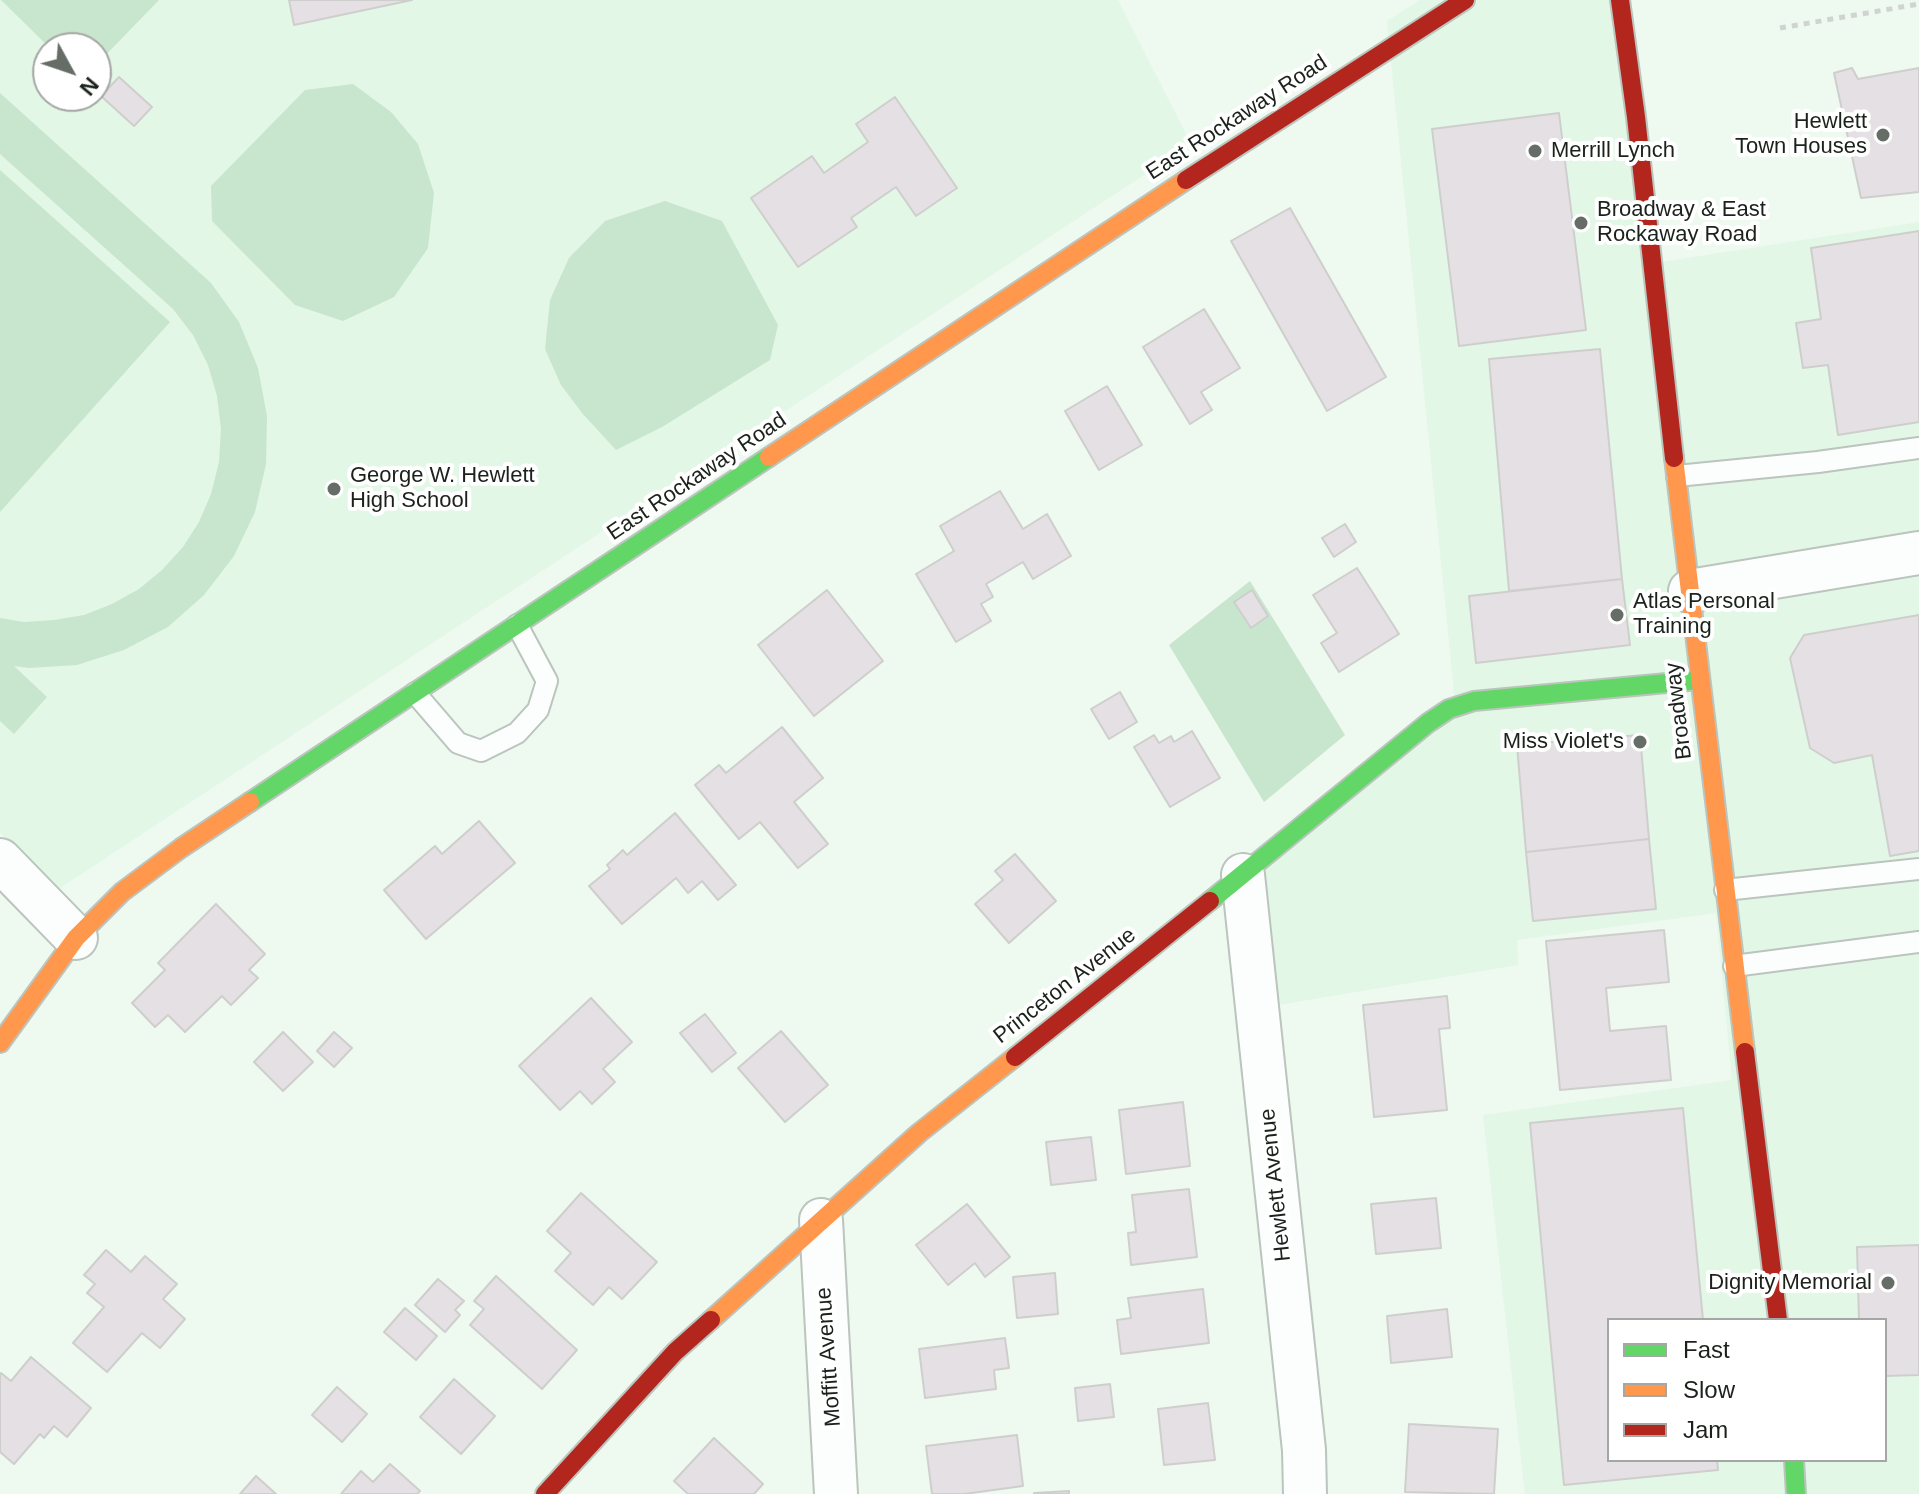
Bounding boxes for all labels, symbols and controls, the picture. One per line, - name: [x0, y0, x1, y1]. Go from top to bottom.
- north arrow: [32, 32, 112, 112]
- street label: East Rockaway Road: [1142, 50, 1332, 186]
- text: N: [75, 72, 104, 101]
- place label: Hewlett Town Houses: [1735, 109, 1867, 160]
- marker: Hewlett Town Houses: [1874, 126, 1892, 144]
- place label: Merrill Lynch: [1551, 138, 1675, 164]
- marker: Merrill Lynch: [1526, 142, 1544, 160]
- place label: Broadway & East Rockaway Road: [1597, 197, 1766, 248]
- marker: Broadway & East Rockaway Road: [1572, 214, 1590, 232]
- street label: East Rockaway Road: [602, 407, 792, 547]
- place label: George W. Hewlett High School: [350, 463, 535, 514]
- marker: George W. Hewlett High School: [325, 480, 343, 498]
- place label: Atlas Personal Training: [1633, 589, 1775, 640]
- marker: Atlas Personal Training: [1608, 606, 1626, 624]
- street label: Broadway: [1660, 661, 1698, 761]
- place label: Miss Violet's: [1503, 729, 1624, 755]
- marker: Miss Violet's: [1631, 733, 1649, 751]
- street label: Princeton Avenue: [989, 922, 1141, 1050]
- street label: Hewlett Avenue: [1255, 1107, 1297, 1263]
- place label: Dignity Memorial: [1708, 1270, 1872, 1296]
- marker: Dignity Memorial: [1879, 1274, 1897, 1292]
- street label: Moffitt Avenue: [811, 1286, 847, 1428]
- legend: [1607, 1318, 1887, 1462]
- text: Fast: [1683, 1336, 1730, 1363]
- text: Slow: [1683, 1376, 1735, 1403]
- text: Jam: [1683, 1416, 1728, 1443]

